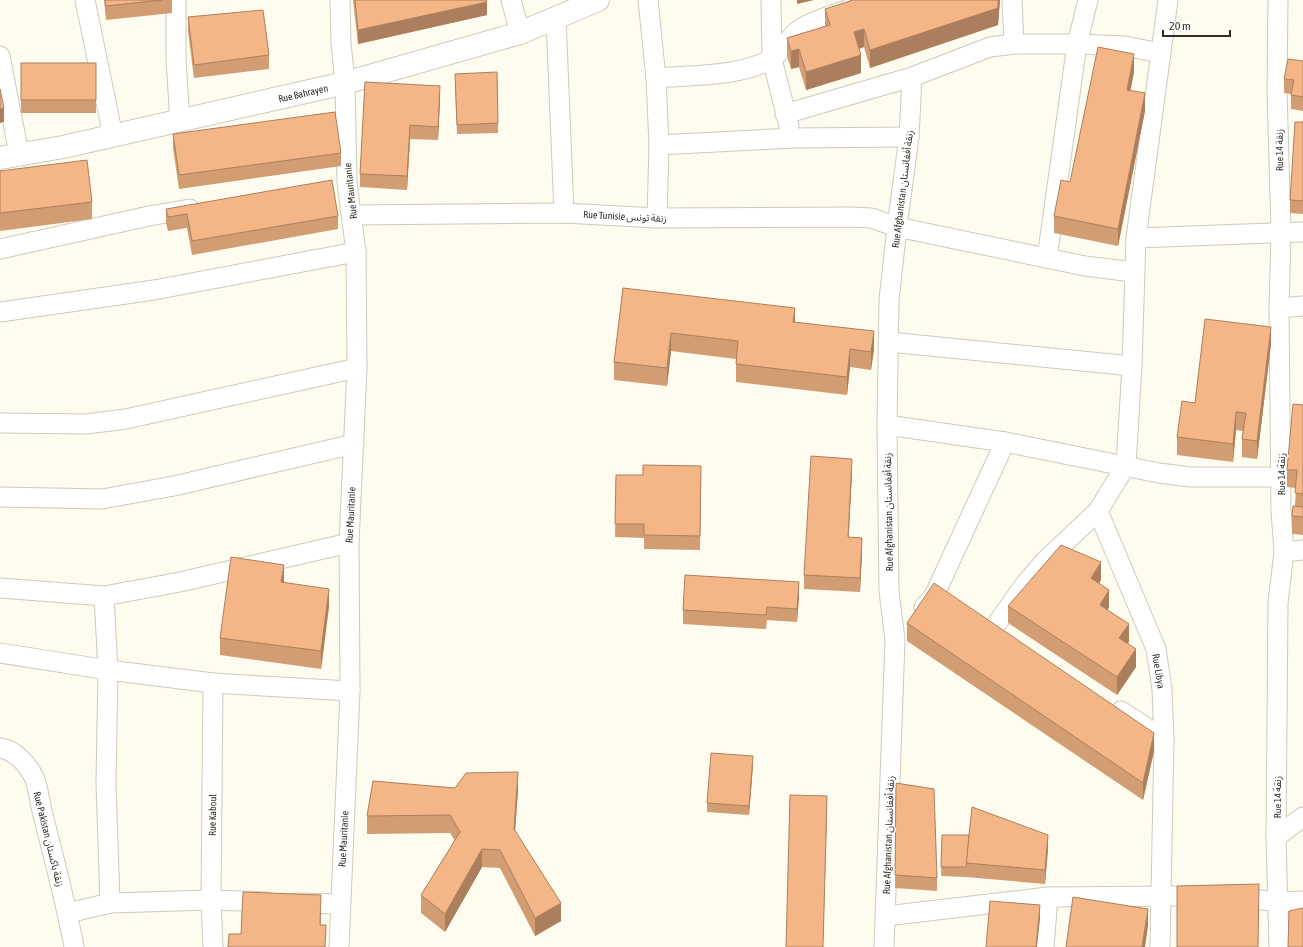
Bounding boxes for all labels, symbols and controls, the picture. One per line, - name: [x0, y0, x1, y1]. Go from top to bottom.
- scale bar: [1163, 12, 1230, 38]
- text: 20 m: [1169, 19, 1191, 33]
- street label: Rue Bahrayen: [277, 82, 329, 105]
- street label: Rue 14 زنقة: [1274, 128, 1286, 171]
- street label: Rue Afghanistan زنقة أفغانستان: [890, 129, 916, 249]
- street label: Rue Mauritanie: [342, 162, 359, 220]
- street label: Rue Tunisie زنقة تونس: [583, 209, 667, 225]
- street label: Rue Afghanistan زنقة أفغانستان: [882, 452, 896, 571]
- street label: Rue 14 زنقة: [1276, 452, 1288, 495]
- street label: Rue Mauritanie: [344, 486, 357, 543]
- street label: Rue Libya: [1150, 653, 1167, 690]
- street label: Rue Afghanistan زنقة أفغانستان: [881, 775, 897, 894]
- street label: Rue 14 زنقة: [1272, 775, 1284, 818]
- street label: Rue Pakistan زنقة باكستان: [30, 790, 66, 888]
- street label: Rue Kaboul: [207, 794, 218, 836]
- street label: Rue Mauritanie: [337, 810, 350, 867]

